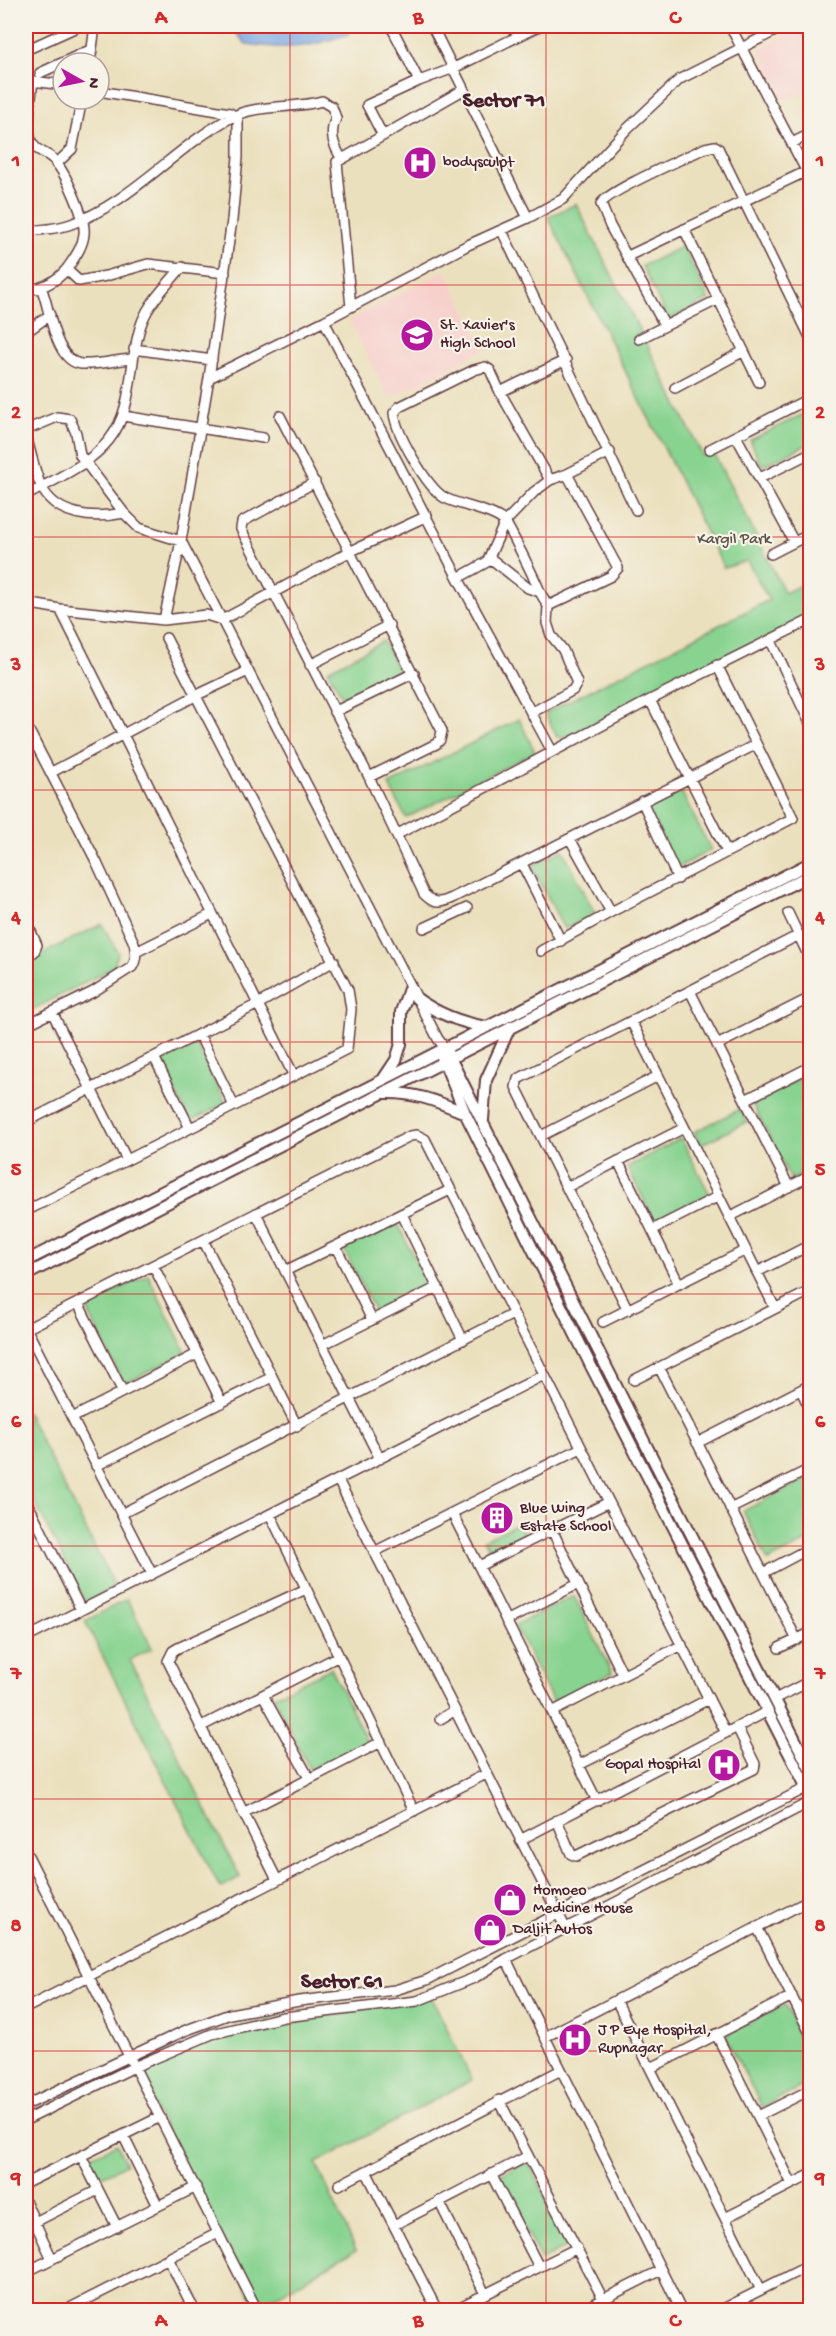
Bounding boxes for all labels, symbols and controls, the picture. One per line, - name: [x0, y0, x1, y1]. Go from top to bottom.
- text: A: [154, 8, 169, 31]
- text: B: [412, 8, 424, 31]
- text: C: [669, 8, 683, 31]
- north arrow: [51, 51, 111, 111]
- text: N: [82, 76, 103, 90]
- district label: Sector 71: [463, 89, 545, 115]
- hospital icon: bodysculpt: [402, 145, 438, 181]
- text: 1: [11, 151, 20, 174]
- text: 1: [815, 151, 824, 174]
- place label: bodysculpt: [443, 154, 515, 173]
- school or university icon: St. Xavier's High School: [399, 317, 435, 353]
- place label: St. Xavier's High School: [440, 317, 516, 354]
- text: 2: [11, 403, 21, 426]
- text: 2: [815, 403, 825, 426]
- park label: Kargil Park: [697, 531, 773, 550]
- text: 3: [10, 655, 21, 678]
- text: 3: [814, 655, 825, 678]
- text: 4: [10, 908, 21, 931]
- text: 4: [814, 908, 825, 931]
- text: 5: [11, 1160, 22, 1183]
- text: 5: [815, 1160, 826, 1183]
- text: 6: [11, 1412, 22, 1435]
- text: 6: [815, 1412, 826, 1435]
- building icon: Blue Wing Estate School: [479, 1500, 515, 1536]
- place label: Blue Wing Estate School: [519, 1500, 611, 1537]
- text: 7: [10, 1664, 23, 1687]
- text: 7: [814, 1664, 827, 1687]
- hospital icon: Gopal Hospital: [706, 1747, 742, 1783]
- place label: Gopal Hospital: [605, 1756, 701, 1775]
- shop icon: Homoeo Medicine House: [492, 1882, 528, 1918]
- place label: Homoeo Medicine House: [533, 1882, 634, 1919]
- shop icon: Daljit Autos: [472, 1912, 508, 1948]
- text: 8: [11, 1916, 22, 1939]
- text: 8: [815, 1916, 826, 1939]
- place label: Daljit Autos: [512, 1921, 593, 1940]
- district label: Sector 61: [301, 1970, 383, 1996]
- hospital icon: J P Eye Hospital, Rupnagar: [557, 2022, 593, 2058]
- place label: J P Eye Hospital, Rupnagar: [598, 2022, 711, 2059]
- text: 9: [10, 2169, 21, 2192]
- text: 9: [814, 2169, 825, 2192]
- text: A: [154, 2311, 169, 2334]
- text: B: [412, 2311, 424, 2334]
- text: C: [669, 2311, 683, 2334]

